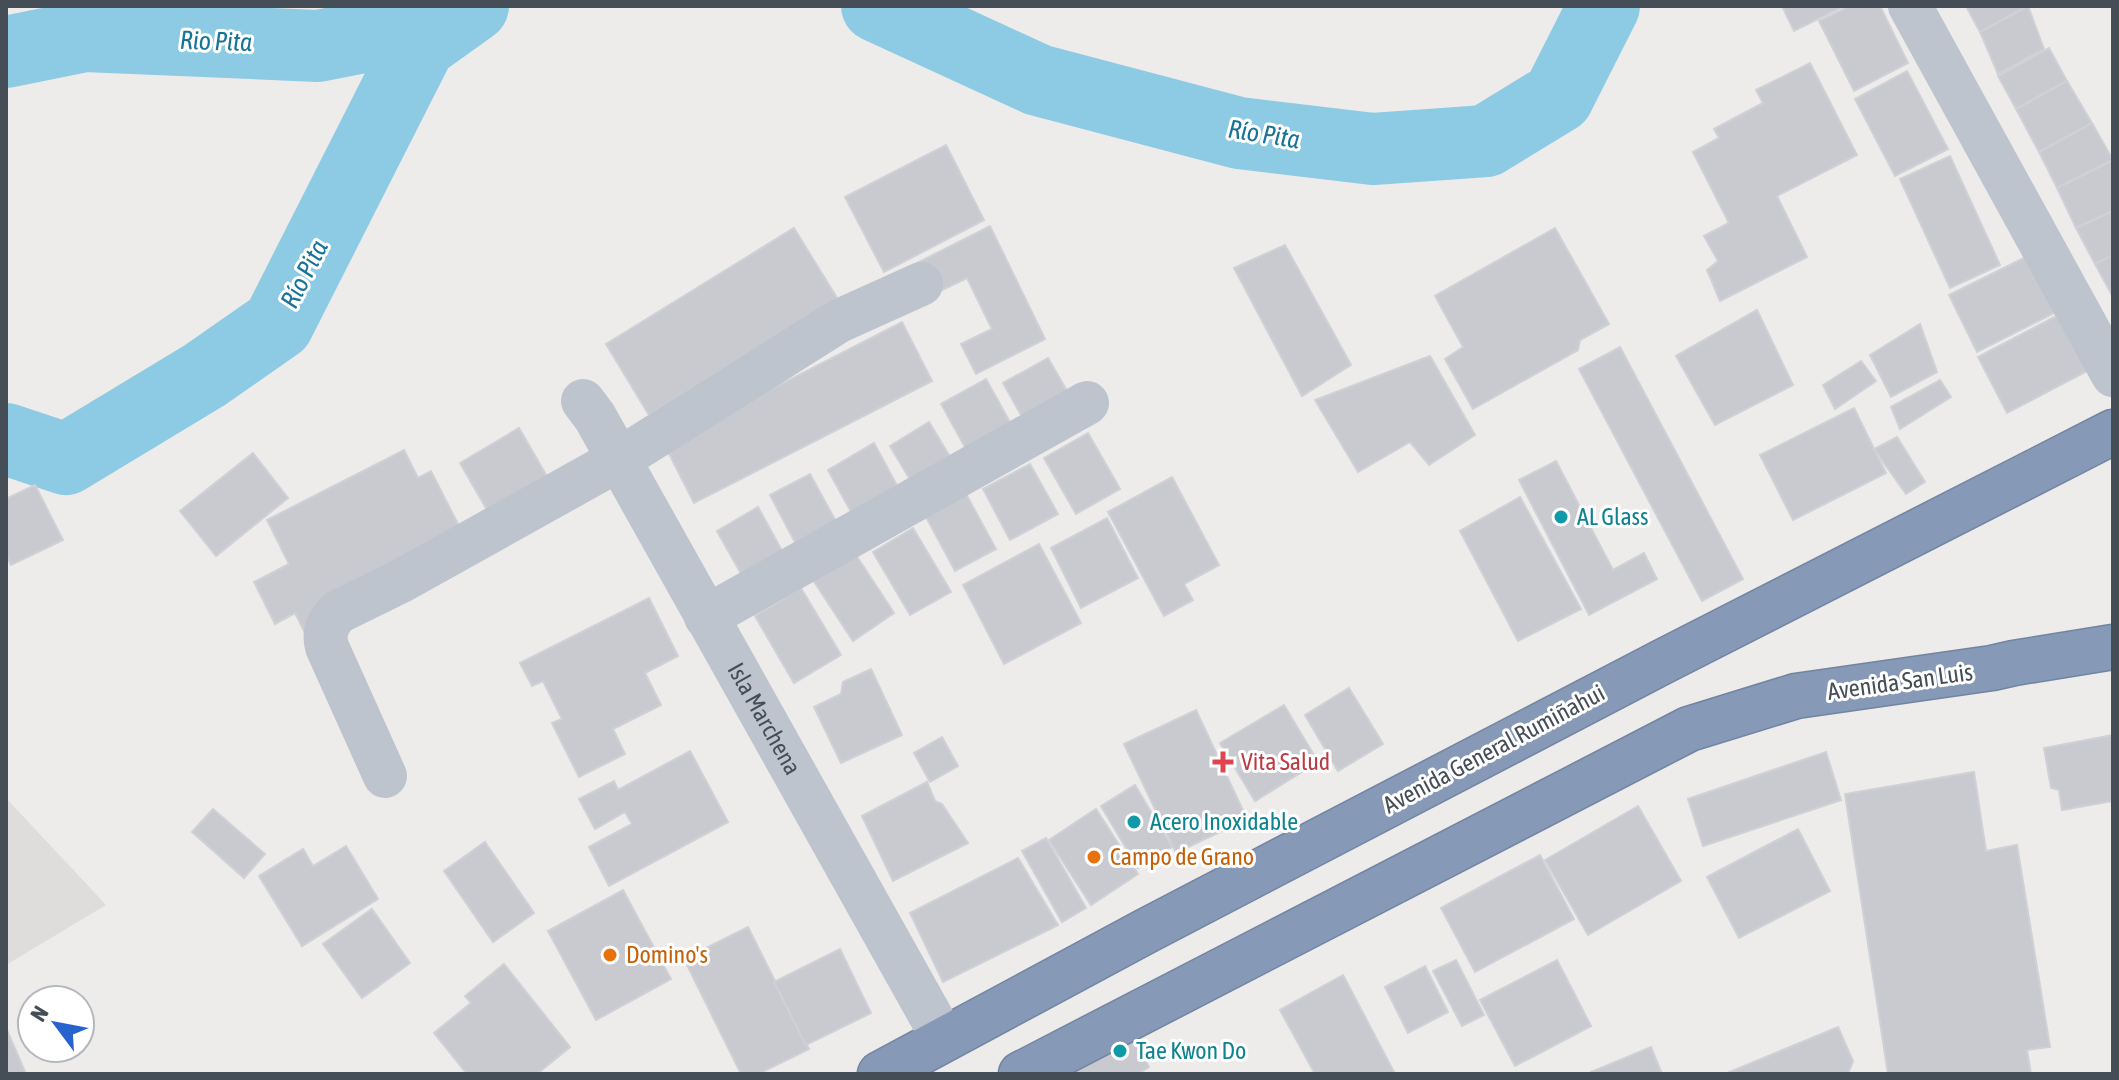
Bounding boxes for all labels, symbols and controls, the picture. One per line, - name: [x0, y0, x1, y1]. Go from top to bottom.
- water label: Rio Pita: [179, 25, 253, 57]
- water label: Río Pita: [1226, 114, 1302, 154]
- water label: Río Pita: [274, 235, 334, 313]
- place label: AL Glass: [1577, 503, 1649, 530]
- marker: AL Glass: [1552, 508, 1570, 526]
- street label: Isla Marchena: [722, 658, 807, 779]
- street label: Avenida San Luis: [1826, 658, 1974, 705]
- street label: Avenida General Rumiñahui: [1378, 679, 1609, 818]
- place label: Vita Salud: [1241, 748, 1330, 775]
- marker: Vita Salud: [1212, 751, 1234, 773]
- place label: Acero Inoxidable: [1150, 808, 1298, 835]
- marker: Acero Inoxidable: [1125, 813, 1143, 831]
- place label: Campo de Grano: [1110, 843, 1254, 870]
- marker: Campo de Grano: [1085, 848, 1103, 866]
- place label: Domino's: [626, 941, 708, 968]
- marker: Domino's: [601, 946, 619, 964]
- north arrow: [16, 984, 96, 1064]
- text: N: [25, 1001, 54, 1026]
- place label: Tae Kwon Do: [1136, 1037, 1246, 1064]
- marker: Tae Kwon Do: [1111, 1042, 1129, 1060]

